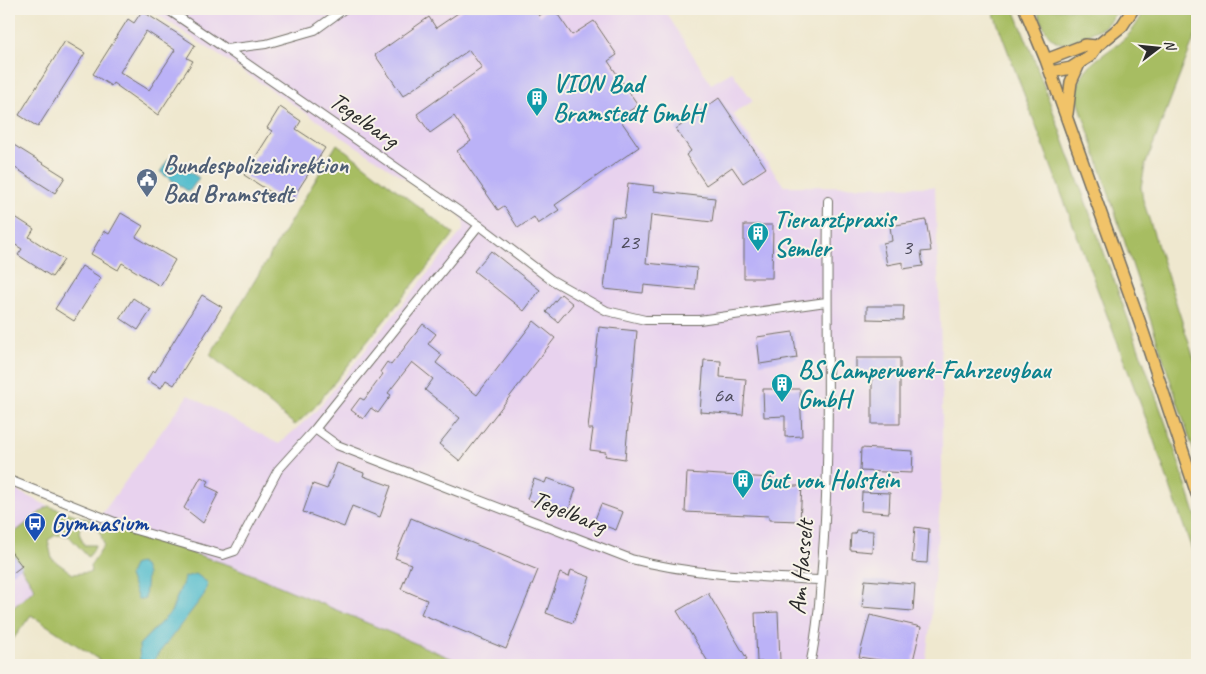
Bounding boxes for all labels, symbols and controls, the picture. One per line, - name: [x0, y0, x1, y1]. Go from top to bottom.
- north arrow: [1134, 22, 1184, 72]
- text: N: [1161, 38, 1180, 53]
- place label: VION Bad Bramstedt GmbH: [553, 68, 708, 129]
- street label: Tegelbarg: [323, 85, 407, 157]
- building icon: VION Bad Bramstedt GmbH: [525, 86, 549, 117]
- place label: Bundespolizeidirektion Bad Bramstedt: [163, 149, 349, 210]
- public building icon: Bundespolizeidirektion Bad Bramstedt: [135, 167, 159, 198]
- place label: Tierarztpraxis Semler: [774, 203, 897, 264]
- building icon: Tierarztpraxis Semler: [746, 221, 770, 252]
- house number: 23: [619, 228, 641, 256]
- house number: 3: [902, 233, 914, 261]
- place label: BS Camperwerk-Fahrzeugbau GmbH: [798, 354, 1053, 415]
- building icon: BS Camperwerk-Fahrzeugbau GmbH: [770, 372, 794, 403]
- house number: 6a: [713, 381, 734, 409]
- place label: Gut von Holstein: [759, 464, 901, 496]
- building icon: Gut von Holstein: [731, 468, 755, 499]
- street label: Tegelbarg: [527, 483, 613, 542]
- place label: Gymnasium: [51, 507, 150, 539]
- bus stop icon: Gymnasium: [23, 511, 47, 542]
- street label: Am Hasselt: [781, 515, 821, 616]

